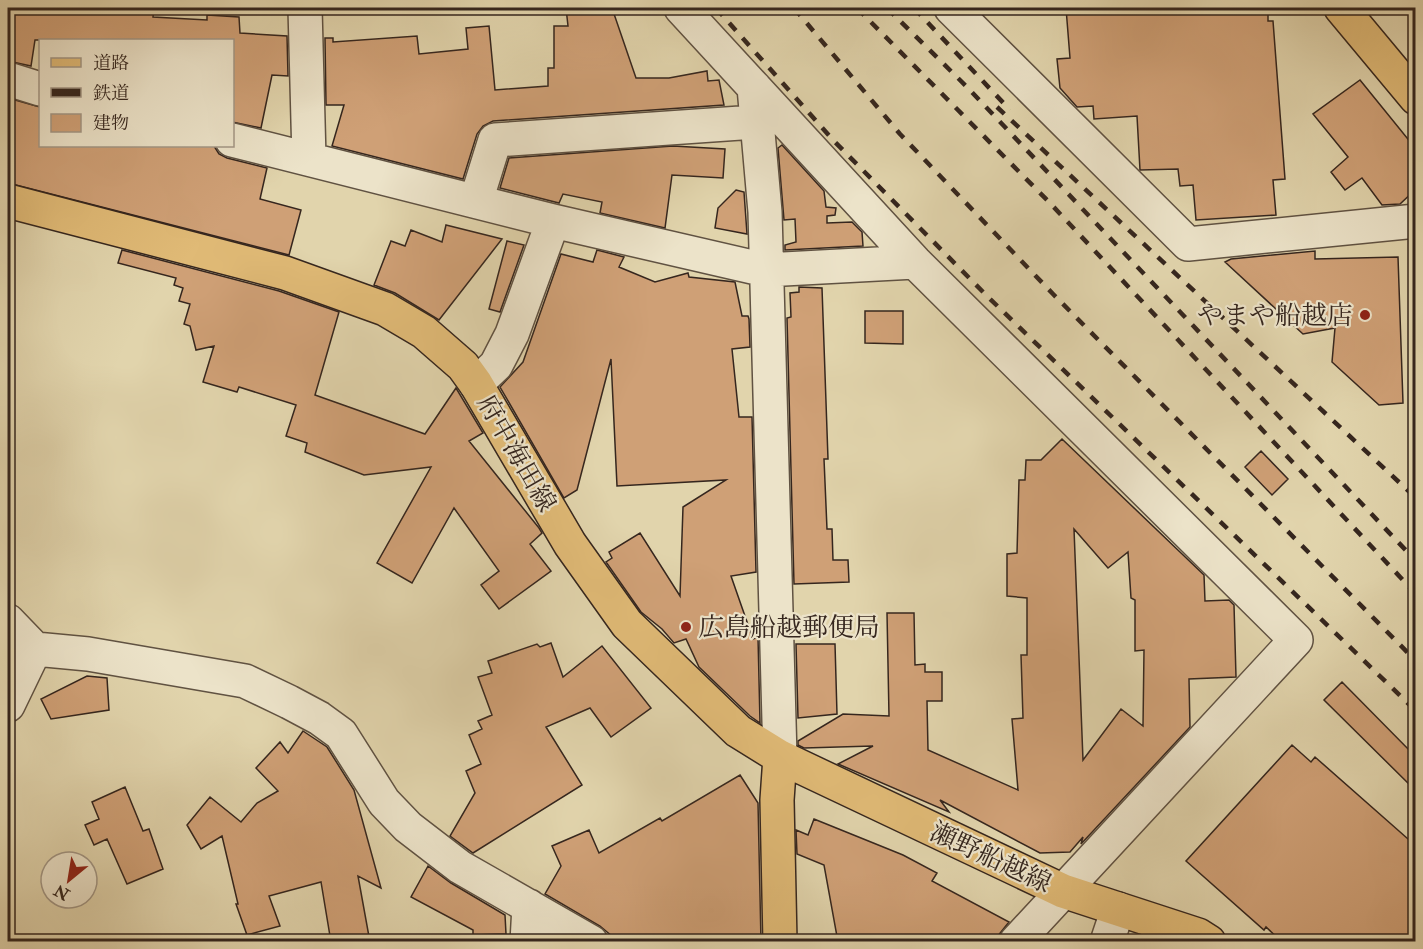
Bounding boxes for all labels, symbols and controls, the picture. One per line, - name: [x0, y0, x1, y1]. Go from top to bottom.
- legend: [39, 39, 234, 147]
- text: 道路: [93, 52, 129, 75]
- text: 鉄道: [93, 82, 129, 105]
- text: 建物: [93, 112, 129, 135]
- place label: やまや船越店: [1197, 300, 1353, 332]
- marker: やまや船越店: [1358, 308, 1372, 322]
- street label: 府中海田線: [470, 389, 562, 518]
- place label: 広島船越郵便局: [698, 612, 880, 644]
- marker: 広島船越郵便局: [679, 620, 693, 634]
- street label: 瀬野船越線: [925, 816, 1056, 900]
- north arrow: [39, 850, 99, 910]
- text: N: [50, 880, 74, 905]

